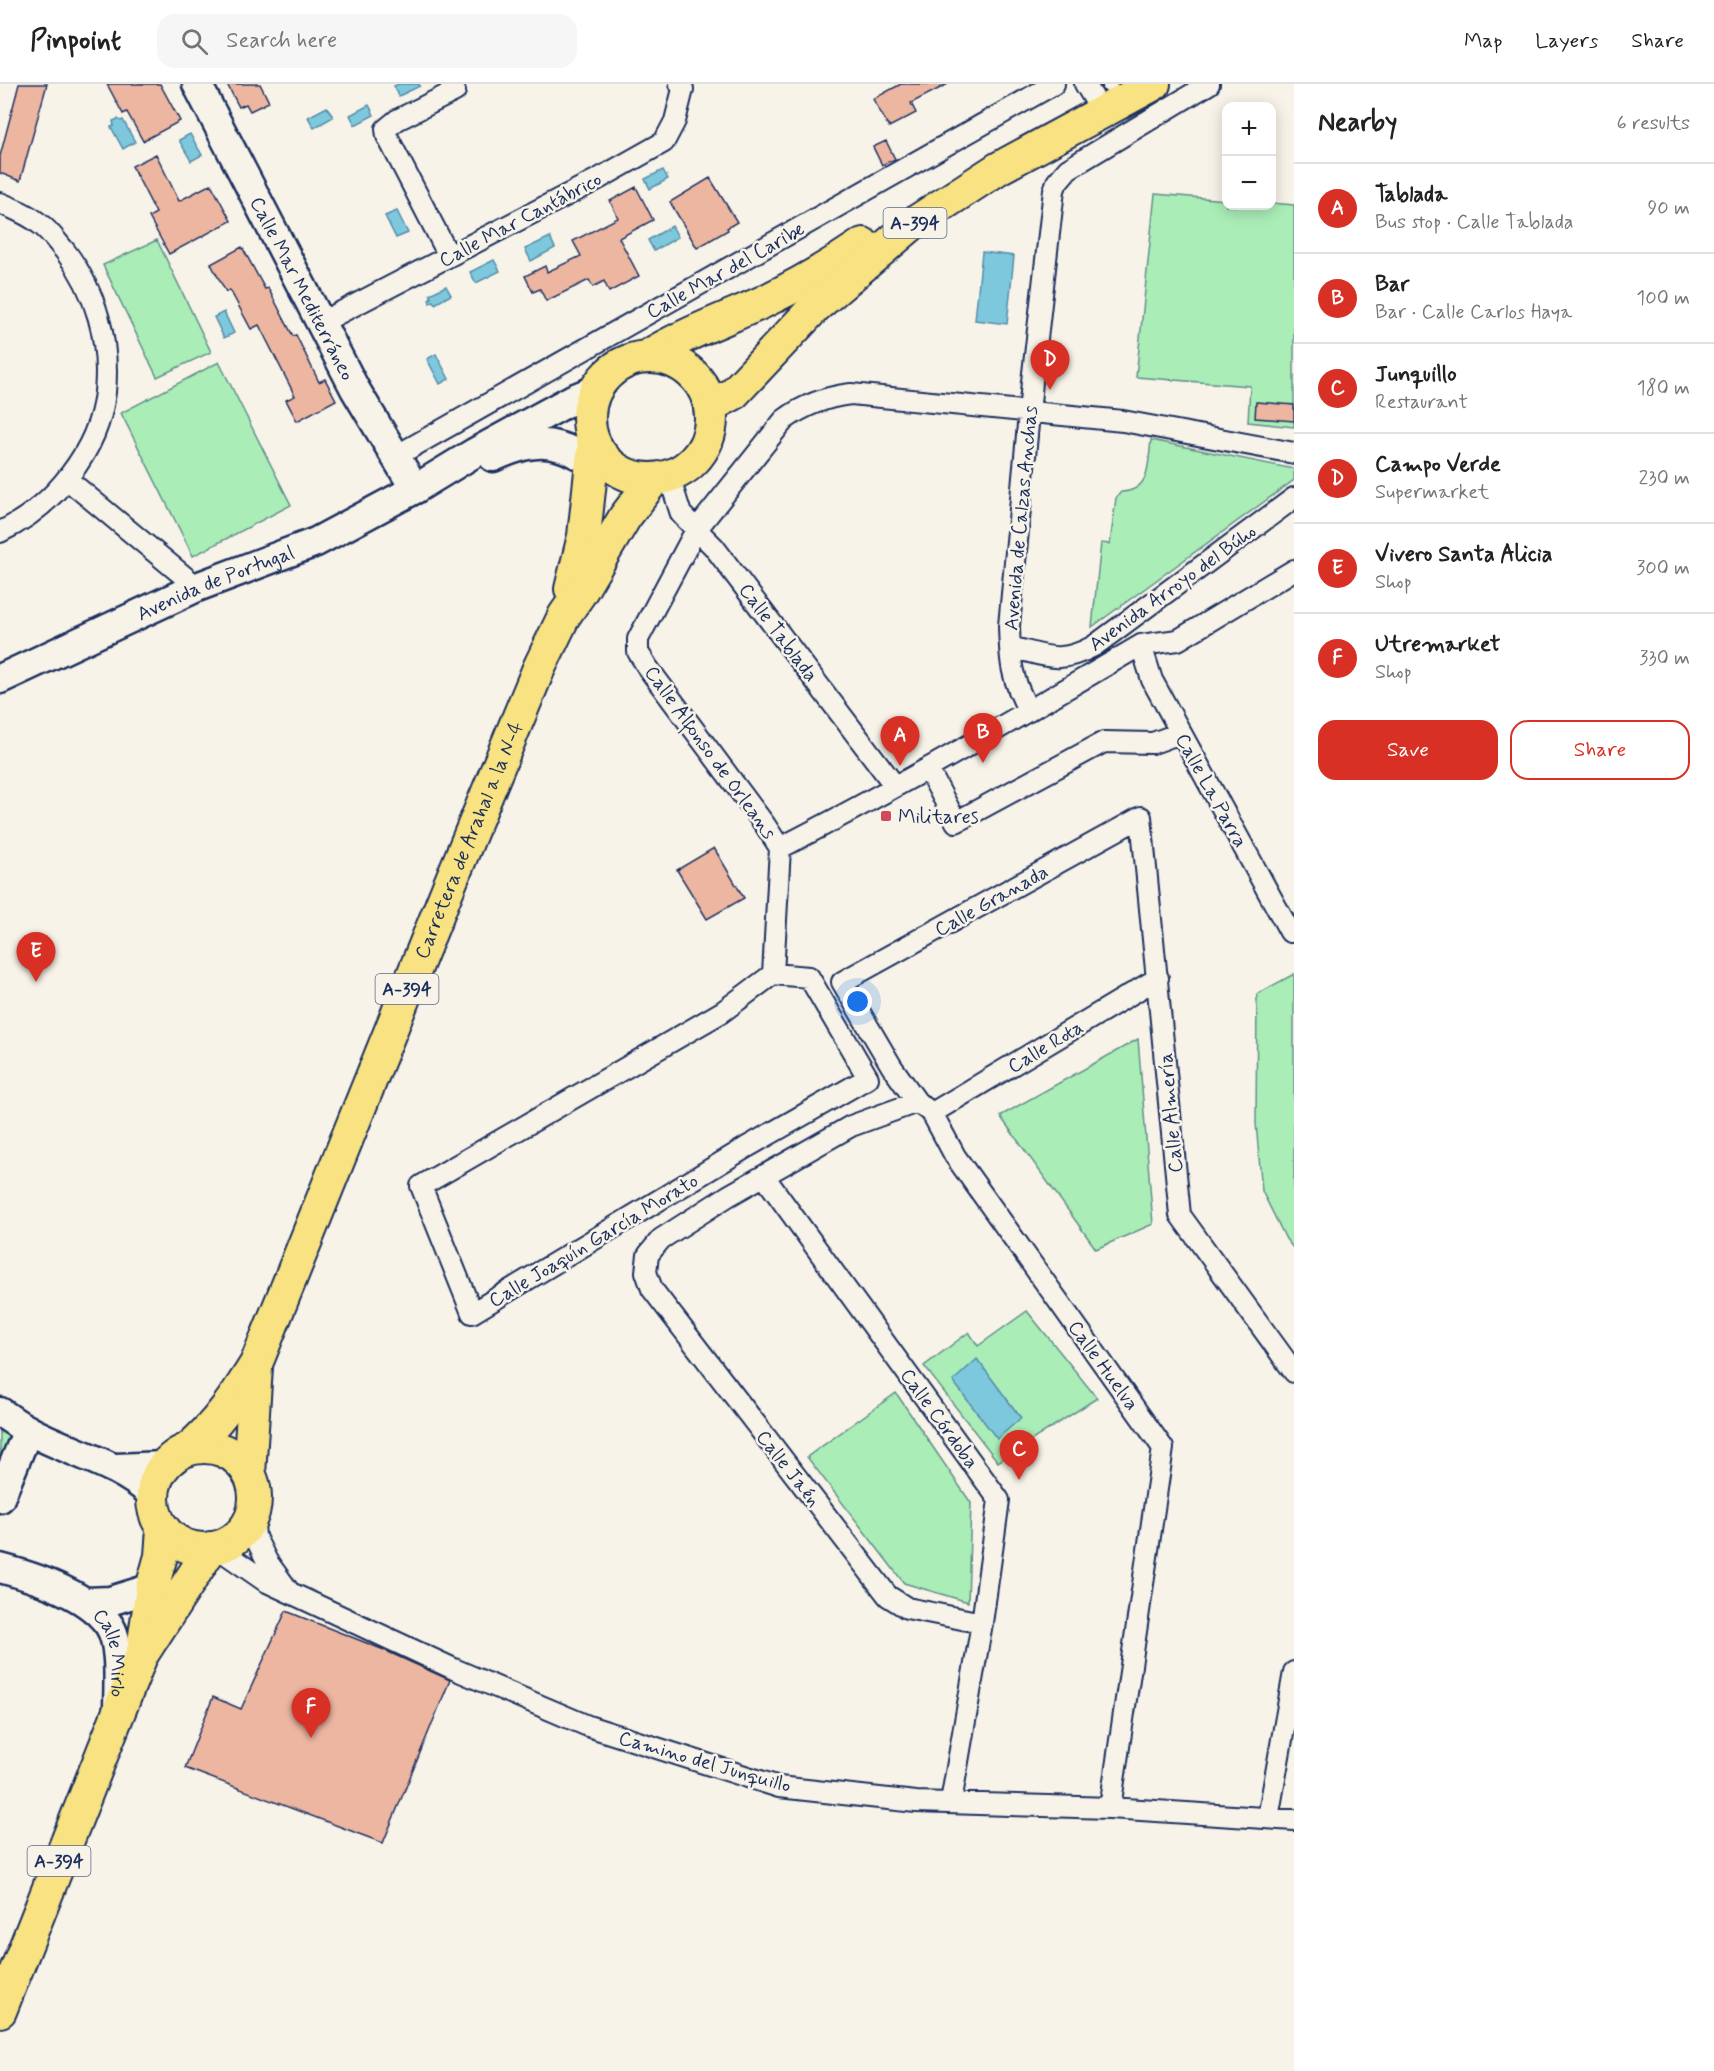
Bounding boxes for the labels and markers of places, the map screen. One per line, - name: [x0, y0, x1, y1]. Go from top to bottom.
- pin: D: [1030, 340, 1070, 390]
- pin: B: [964, 714, 1002, 763]
- pin: A: [880, 716, 920, 766]
- place label: Militares: [898, 804, 979, 831]
- marker: Militares: [879, 809, 893, 823]
- pin: E: [16, 932, 56, 982]
- pin: C: [1000, 1430, 1038, 1480]
- pin: F: [292, 1688, 330, 1738]

